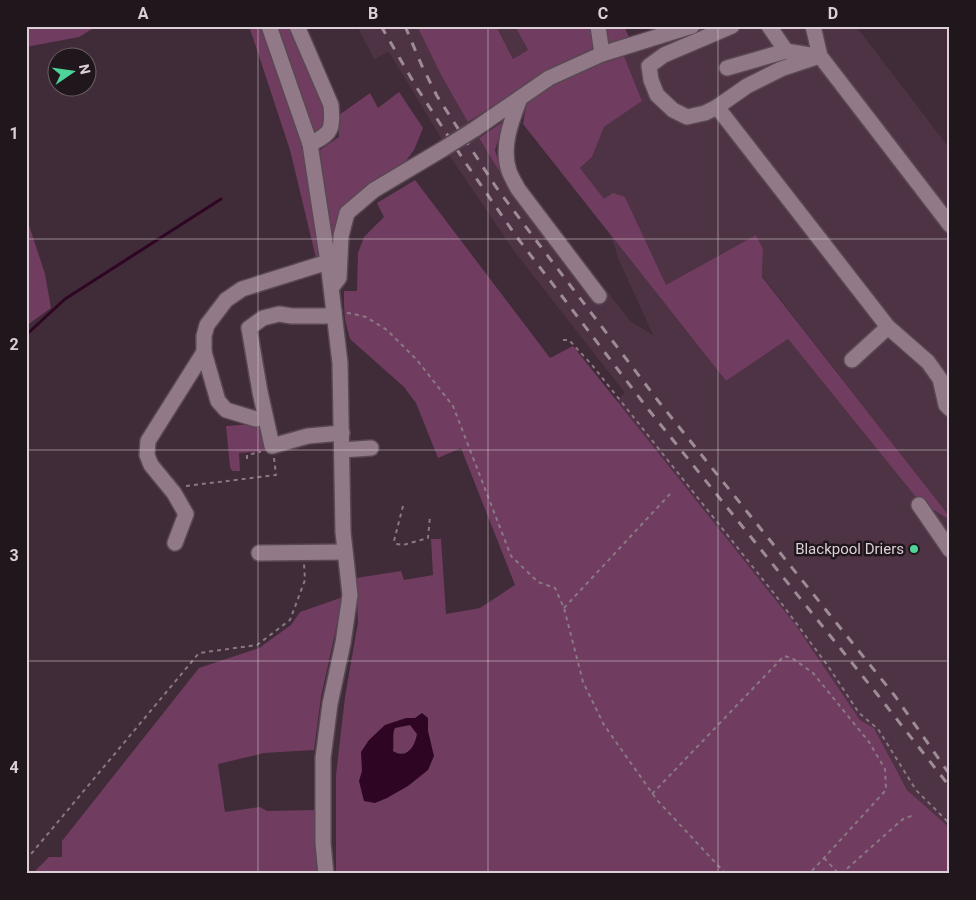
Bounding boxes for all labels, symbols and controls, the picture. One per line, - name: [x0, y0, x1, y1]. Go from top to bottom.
- text: A: [138, 4, 149, 23]
- text: B: [368, 4, 378, 23]
- text: C: [598, 4, 608, 23]
- text: D: [828, 4, 838, 23]
- north arrow: [48, 48, 98, 98]
- text: N: [76, 62, 94, 76]
- text: 1: [9, 124, 19, 143]
- text: 2: [9, 335, 19, 354]
- place label: Blackpool Driers: [795, 540, 904, 558]
- marker: Blackpool Driers: [908, 543, 920, 555]
- text: 3: [9, 546, 19, 565]
- text: 4: [9, 758, 19, 777]

